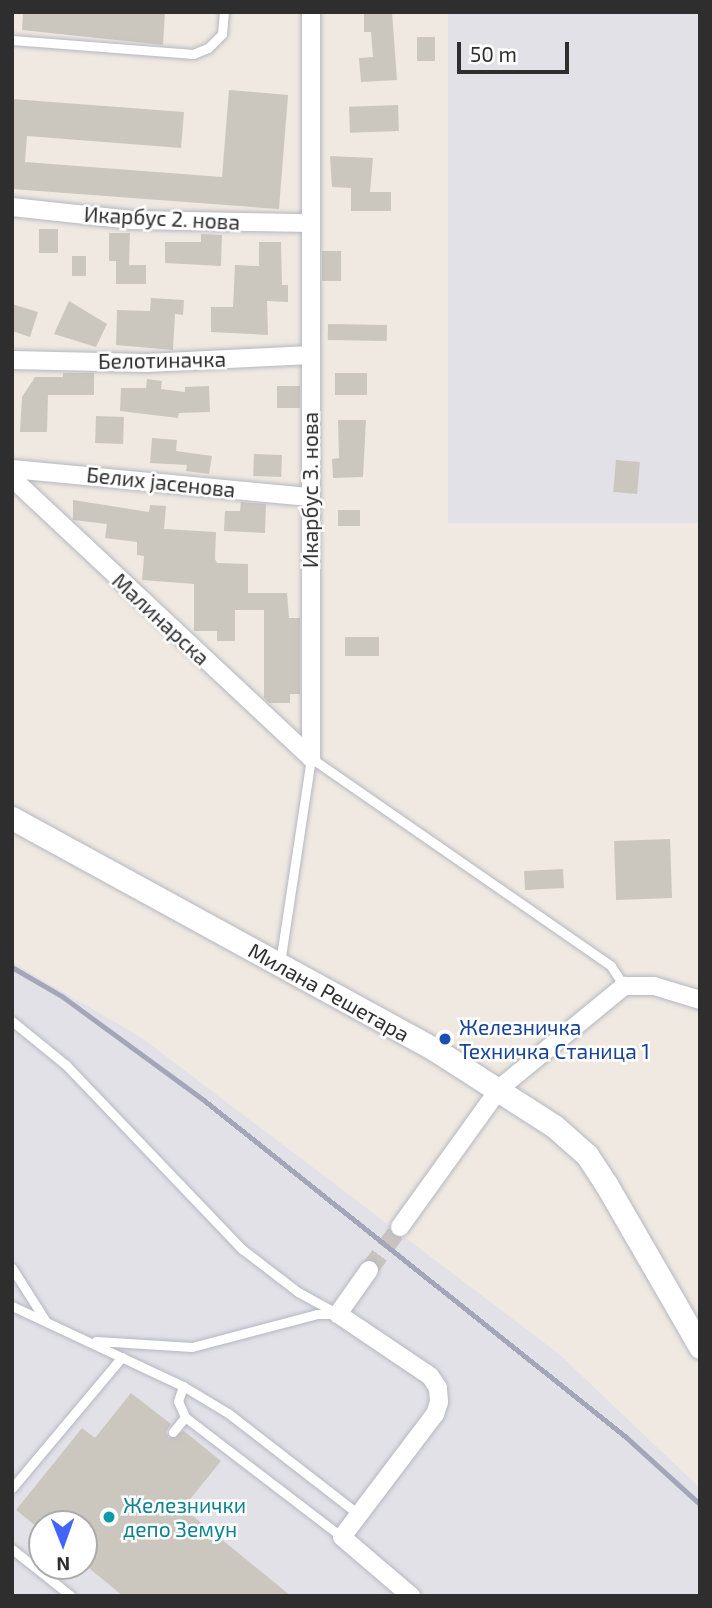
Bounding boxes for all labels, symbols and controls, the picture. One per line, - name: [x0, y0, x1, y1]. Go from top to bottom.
- scale bar: [460, 28, 572, 72]
- text: 50 m: [470, 41, 517, 66]
- street label: Икарбус 2. нова: [83, 201, 241, 235]
- street label: Белотиначка: [98, 346, 226, 374]
- street label: Икарбус 3. нова: [297, 412, 323, 568]
- street label: Белих јасенова: [85, 462, 237, 502]
- street label: Малинарска: [107, 568, 215, 670]
- street label: Милана Решетара: [244, 937, 414, 1047]
- place label: Железничка Техничка Станица 1: [459, 1014, 650, 1064]
- marker: Железничка Техничка Станица 1: [437, 1031, 453, 1047]
- place label: Железнички депо Земун: [123, 1492, 246, 1542]
- marker: Железнички депо Земун: [101, 1509, 117, 1525]
- north arrow: [28, 1510, 98, 1580]
- text: N: [56, 1553, 70, 1576]

